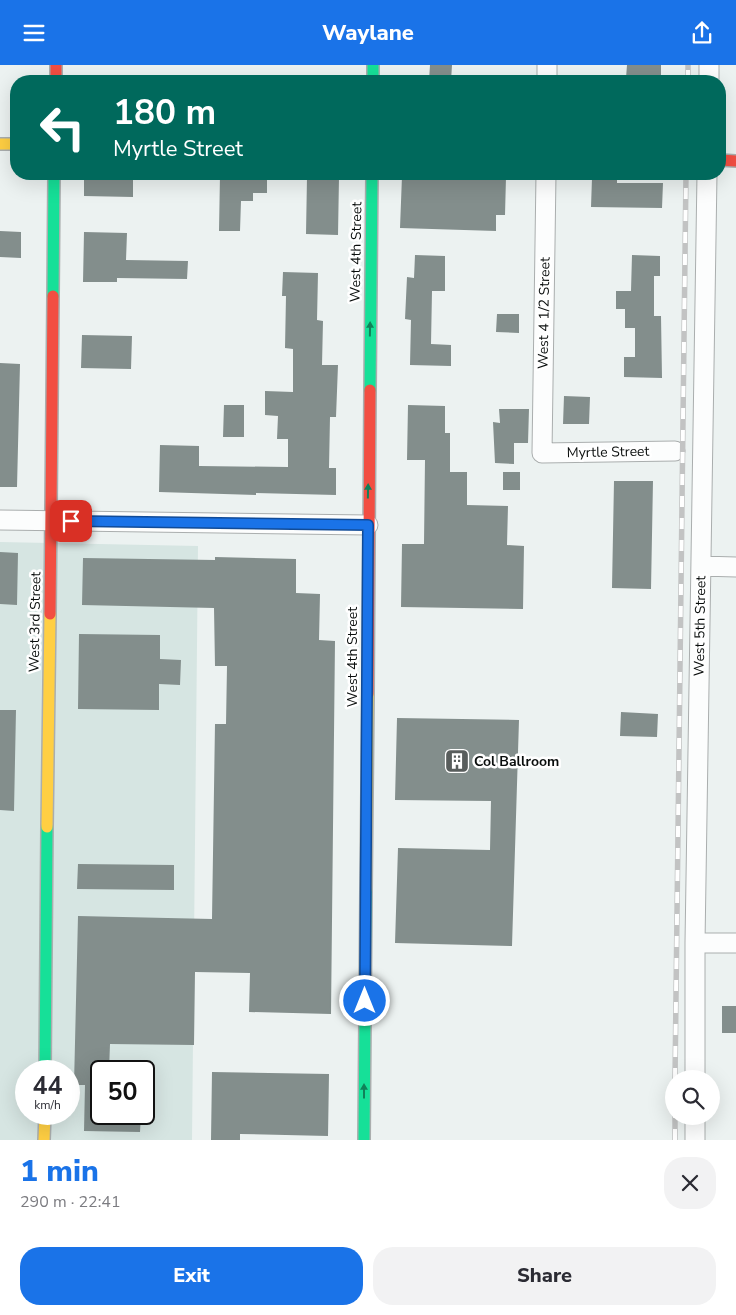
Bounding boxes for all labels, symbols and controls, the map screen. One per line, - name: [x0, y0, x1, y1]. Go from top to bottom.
- text: Waylane: [322, 18, 414, 48]
- icon: menu: [20, 19, 48, 47]
- icon: share: [688, 19, 716, 47]
- text: 180 m: [113, 89, 216, 136]
- icon: left: [30, 95, 95, 160]
- text: Myrtle Street: [113, 134, 243, 164]
- street label: West 4th Street: [346, 202, 366, 302]
- street label: West 4 1/2 Street: [534, 257, 554, 369]
- one-way arrow: [366, 321, 374, 337]
- street label: Myrtle Street: [566, 442, 650, 462]
- one-way arrow: [364, 483, 372, 499]
- pin: [50, 500, 92, 542]
- icon: arrive: [57, 507, 85, 535]
- street label: West 3rd Street: [25, 572, 45, 672]
- street label: West 5th Street: [690, 576, 710, 676]
- street label: West 4th Street: [343, 607, 362, 707]
- building icon: Col Ballroom: [444, 748, 470, 774]
- place label: Col Ballroom: [474, 752, 559, 771]
- position arrow: [338, 974, 390, 1026]
- speed limit sign: 50: [90, 1060, 155, 1125]
- text: 44: [32, 1069, 63, 1103]
- map controls: [665, 1070, 720, 1125]
- button: search: [665, 1070, 720, 1125]
- one-way arrow: [360, 1083, 368, 1099]
- text: km/h: [34, 1097, 61, 1113]
- text: 1 min: [20, 1151, 99, 1192]
- button: close: [664, 1157, 716, 1209]
- text: 290 m · 22:41: [20, 1191, 121, 1213]
- button: Exit: [20, 1247, 363, 1305]
- button: Share: [373, 1247, 716, 1305]

